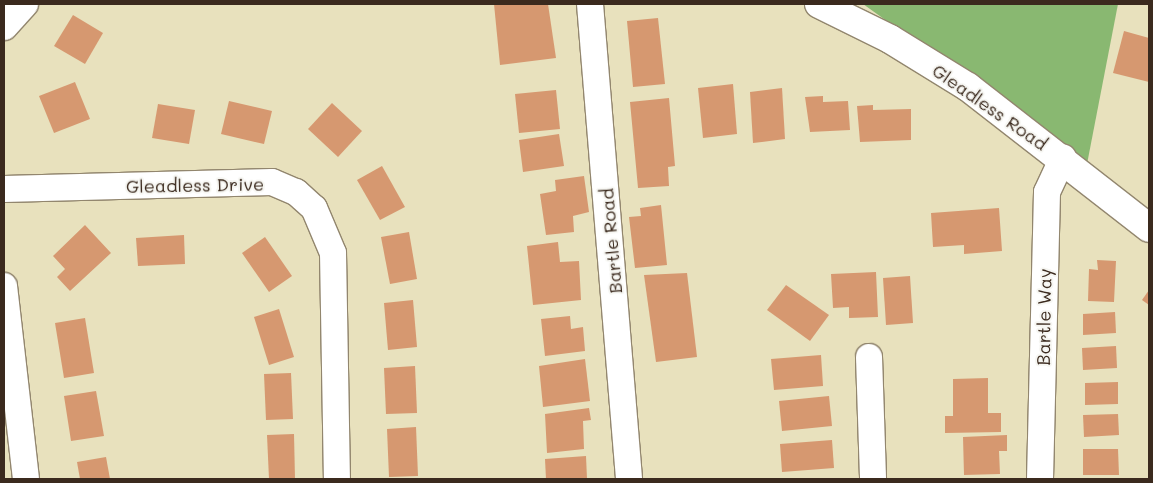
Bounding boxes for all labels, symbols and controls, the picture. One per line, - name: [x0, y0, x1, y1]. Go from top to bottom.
- street label: Gleadless Road: [928, 59, 1052, 155]
- street label: Gleadless Drive: [126, 173, 264, 197]
- street label: Bartle Road: [596, 187, 626, 295]
- street label: Bartle Way: [1032, 268, 1056, 366]

